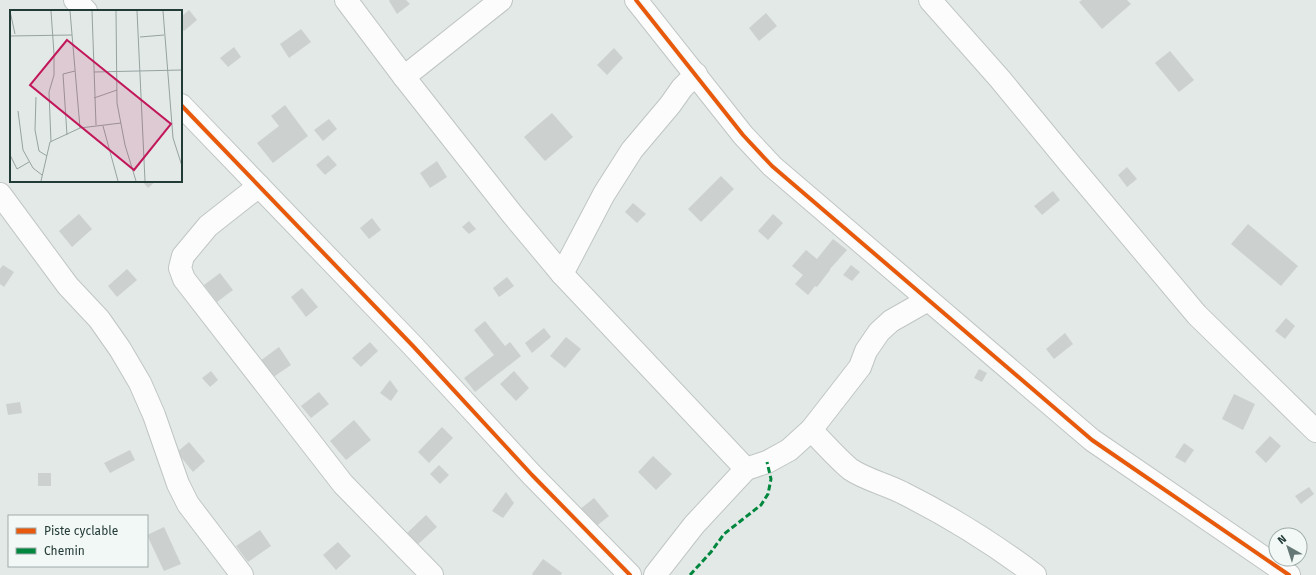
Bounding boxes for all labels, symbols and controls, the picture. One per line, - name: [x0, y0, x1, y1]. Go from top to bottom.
- inset map: [10, 10, 182, 182]
- legend: [8, 515, 148, 567]
- text: Piste cyclable: [44, 524, 118, 538]
- north arrow: [1268, 527, 1308, 567]
- text: N: [1275, 532, 1289, 547]
- text: Chemin: [44, 544, 85, 558]

